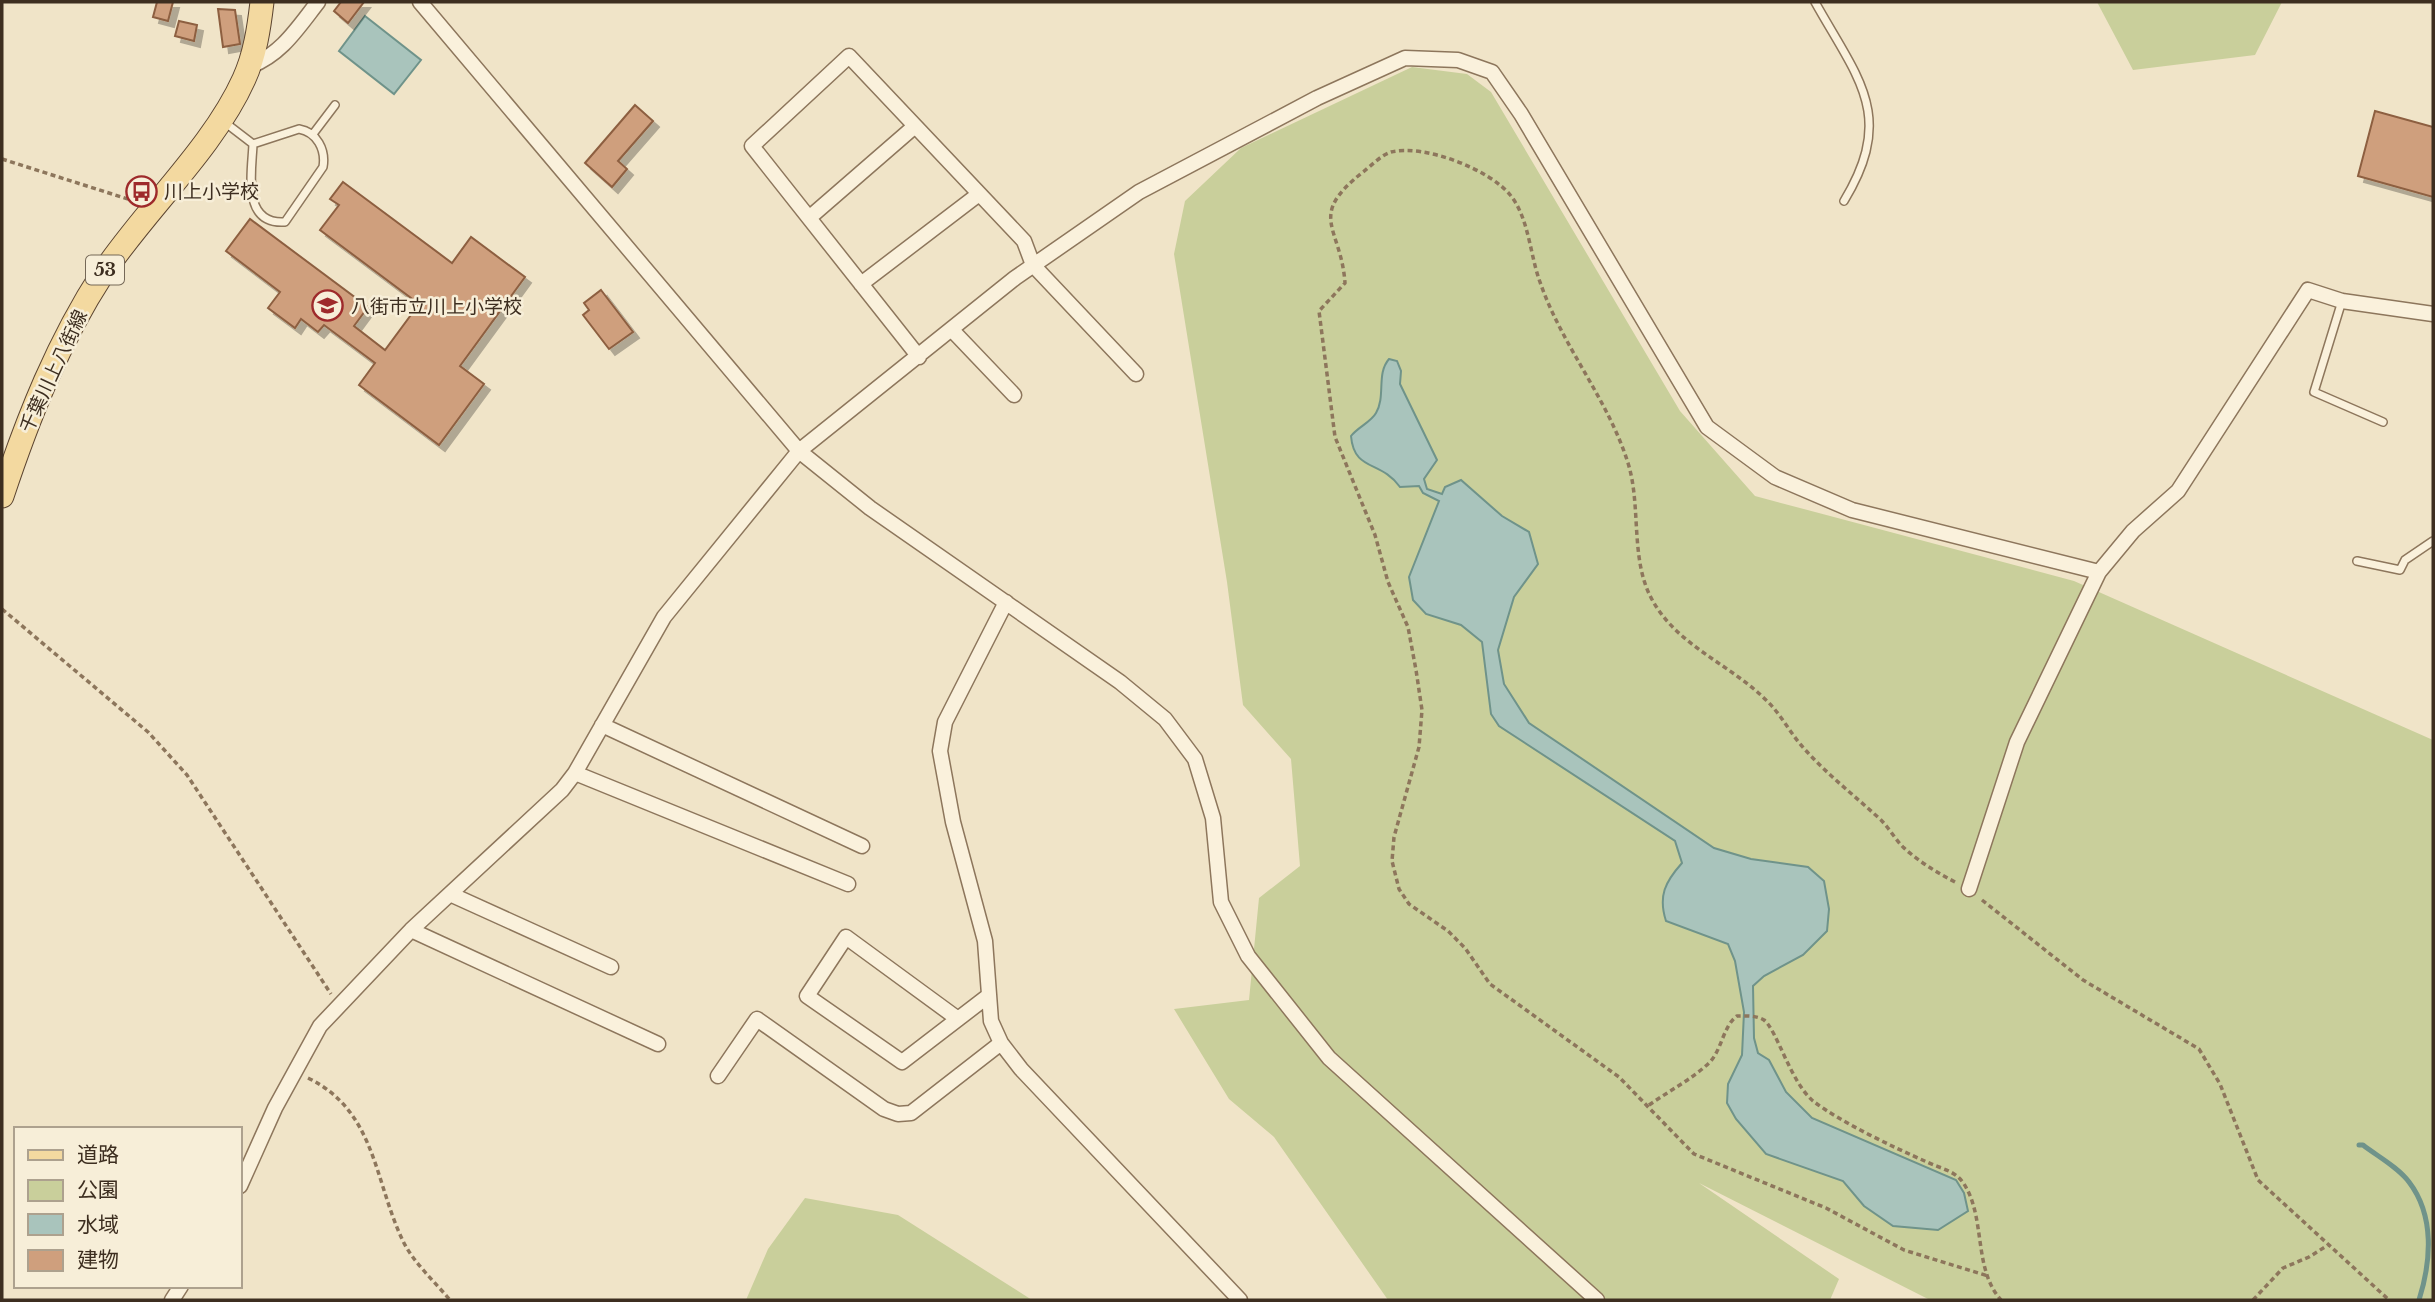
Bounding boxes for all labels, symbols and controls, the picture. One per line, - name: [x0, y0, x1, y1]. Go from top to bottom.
- bus stop icon: 川上小学校: [124, 174, 158, 208]
- place label: 川上小学校: [164, 180, 259, 203]
- road number: 53: [86, 256, 124, 284]
- school or university icon: 八街市立川上小学校: [311, 289, 345, 323]
- place label: 八街市立川上小学校: [351, 295, 522, 318]
- street label: 千葉川上八街線: [15, 306, 92, 436]
- legend: [14, 1127, 242, 1288]
- text: 道路: [77, 1142, 119, 1168]
- text: 公園: [77, 1177, 119, 1203]
- text: 水域: [77, 1212, 119, 1238]
- text: 建物: [77, 1247, 119, 1273]

